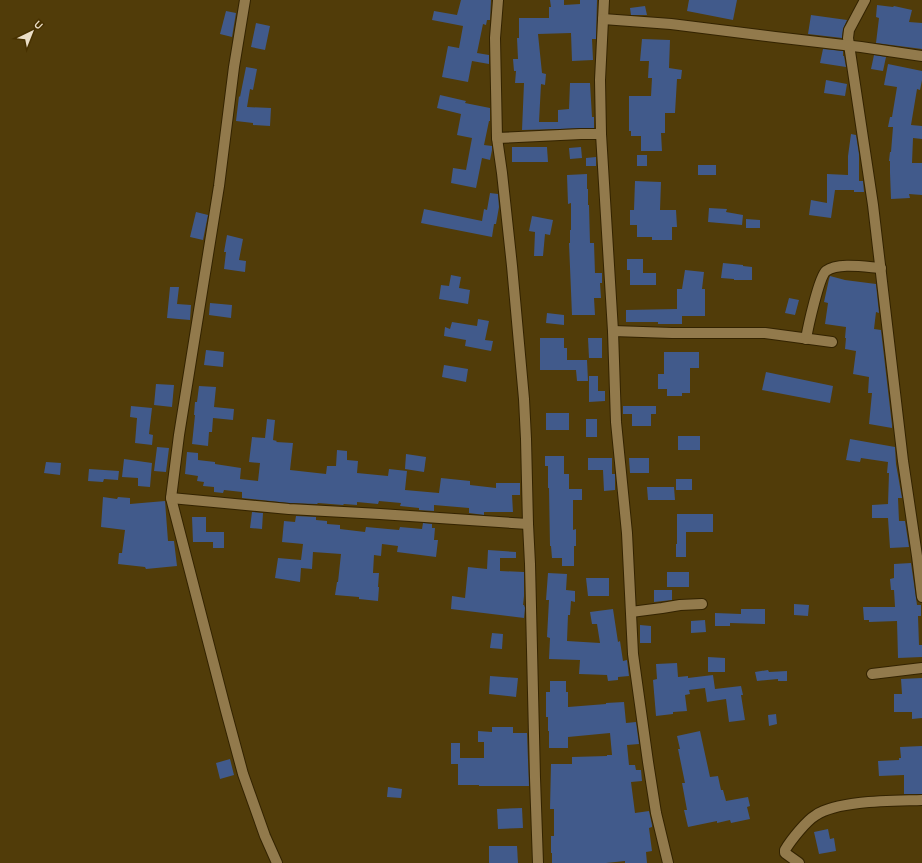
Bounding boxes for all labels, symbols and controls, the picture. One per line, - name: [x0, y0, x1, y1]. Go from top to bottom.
- north arrow: [12, 12, 52, 52]
- text: U: [31, 18, 46, 32]

